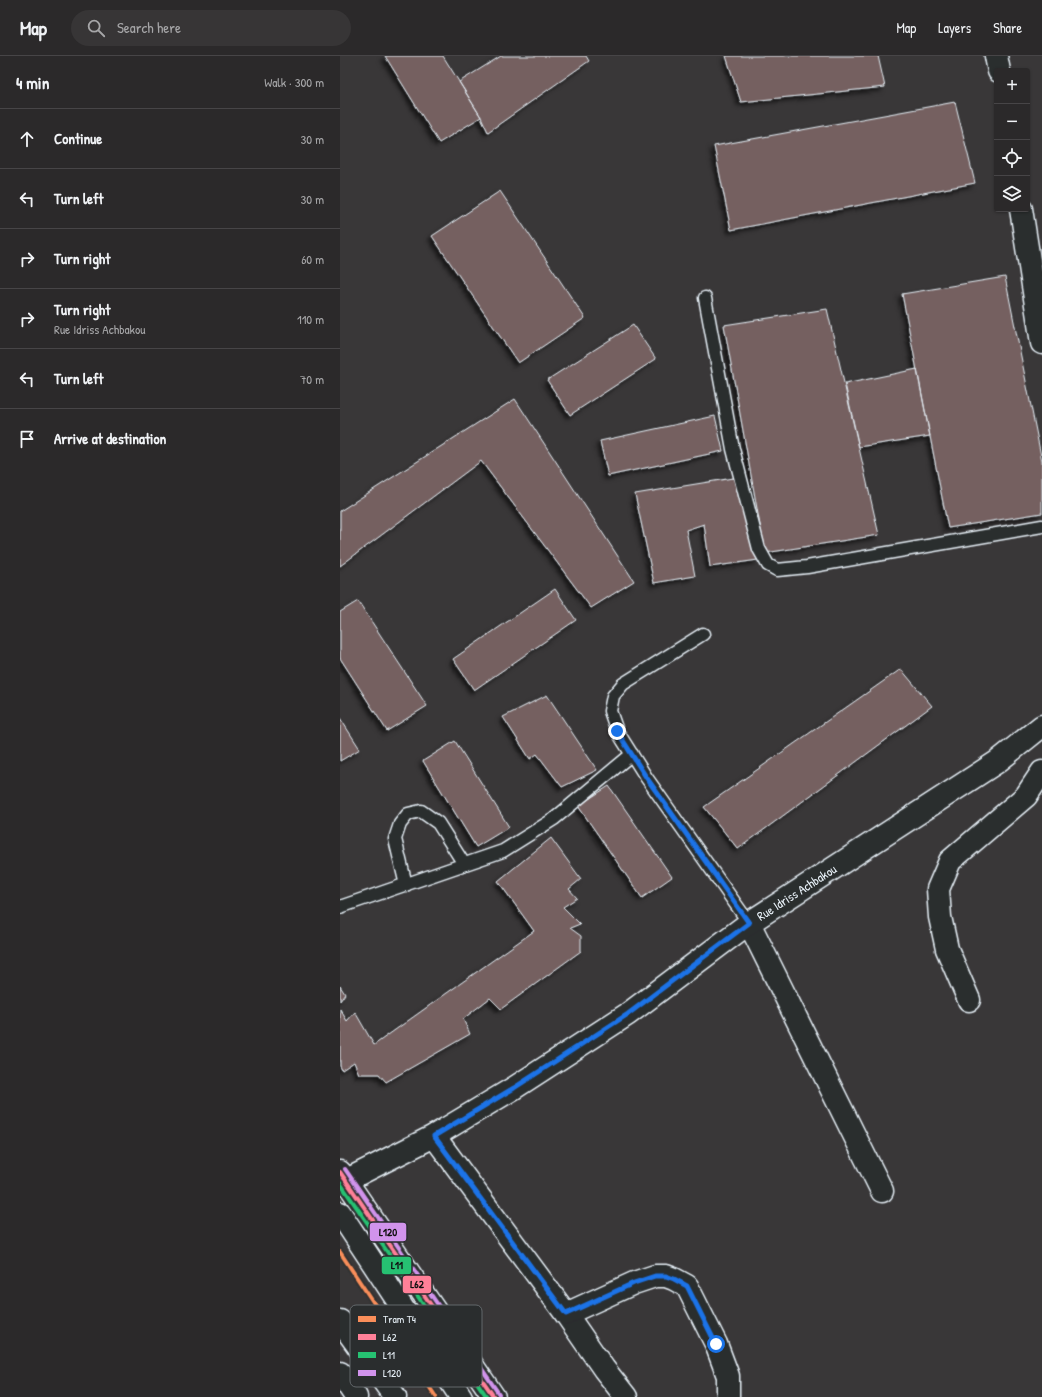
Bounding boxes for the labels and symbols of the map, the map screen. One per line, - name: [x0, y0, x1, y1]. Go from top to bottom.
- route end: [608, 722, 626, 740]
- street label: Rue Idriss Achbakou: [753, 860, 840, 925]
- line badge: L120: [369, 1222, 407, 1242]
- text: L120: [379, 1225, 397, 1239]
- line badge: L11: [381, 1256, 412, 1275]
- text: L11: [391, 1258, 403, 1272]
- line badge: L62: [402, 1275, 432, 1294]
- text: L62: [410, 1277, 425, 1291]
- legend: [350, 1305, 482, 1387]
- text: Tram T4: [383, 1312, 416, 1326]
- text: L62: [383, 1330, 397, 1344]
- route start: [707, 1335, 725, 1353]
- text: L11: [383, 1348, 395, 1362]
- text: L120: [383, 1366, 401, 1380]

